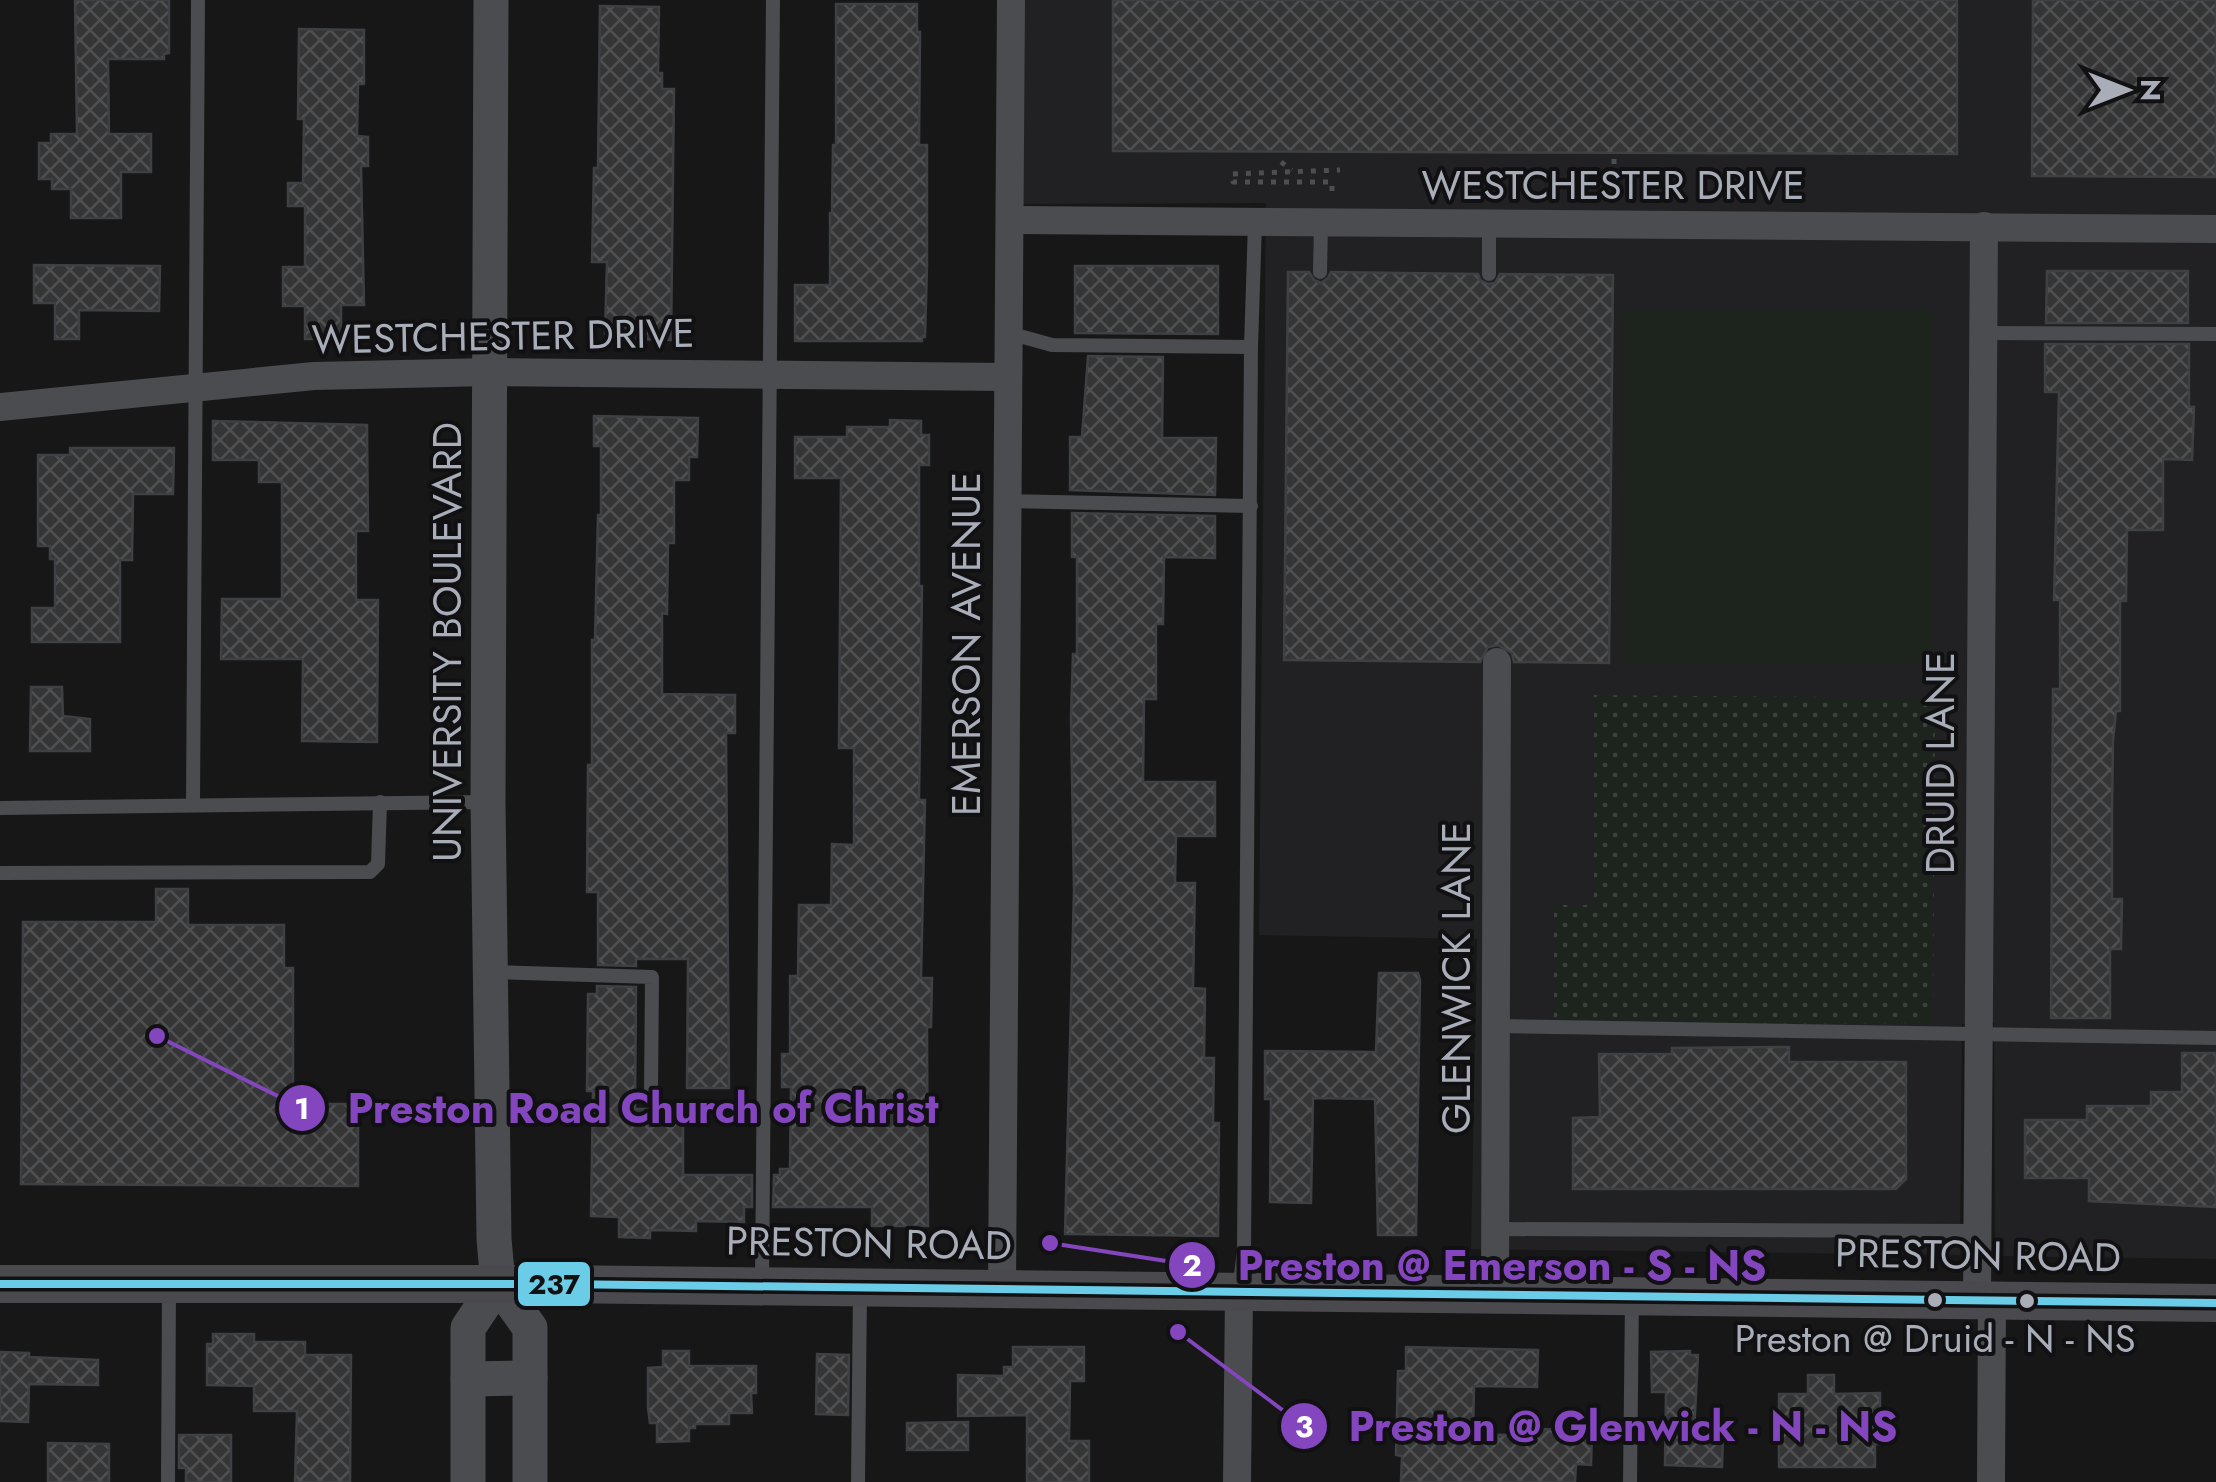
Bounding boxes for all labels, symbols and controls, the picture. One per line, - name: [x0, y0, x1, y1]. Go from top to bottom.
- north arrow: [2076, 40, 2176, 140]
- text: N: [2130, 79, 2171, 101]
- street label: WESTCHESTER DRIVE: [1422, 156, 1804, 214]
- street label: WESTCHESTER DRIVE: [311, 304, 695, 368]
- street label: UNIVERSITY BOULEVARD: [418, 422, 476, 862]
- street label: EMERSON AVENUE: [937, 472, 995, 816]
- street label: DRUID LANE: [1911, 652, 1969, 874]
- street label: GLENWICK LANE: [1427, 822, 1485, 1134]
- callout: Preston Road Church of Christ: [277, 1072, 958, 1144]
- text: Preston Road Church of Christ: [347, 1078, 939, 1139]
- text: 1: [294, 1087, 310, 1130]
- street label: PRESTON ROAD: [726, 1212, 1012, 1274]
- street label: PRESTON ROAD: [1835, 1224, 2121, 1286]
- callout: Preston @ Emerson - S - NS: [1167, 1229, 1786, 1301]
- text: Preston @ Emerson - S - NS: [1237, 1235, 1767, 1296]
- text: 2: [1182, 1244, 1202, 1287]
- line badge: 237: [516, 1260, 592, 1308]
- text: 237: [528, 1264, 580, 1305]
- marker: Preston @ Druid - N - NS: [1925, 1290, 1945, 1310]
- unlabelled marker: [2017, 1291, 2037, 1311]
- place label: Preston @ Druid - N - NS: [1735, 1311, 2135, 1366]
- callout: Preston @ Glenwick - N - NS: [1279, 1390, 1918, 1462]
- text: Preston @ Glenwick - N - NS: [1348, 1396, 1898, 1457]
- text: 3: [1295, 1405, 1313, 1448]

